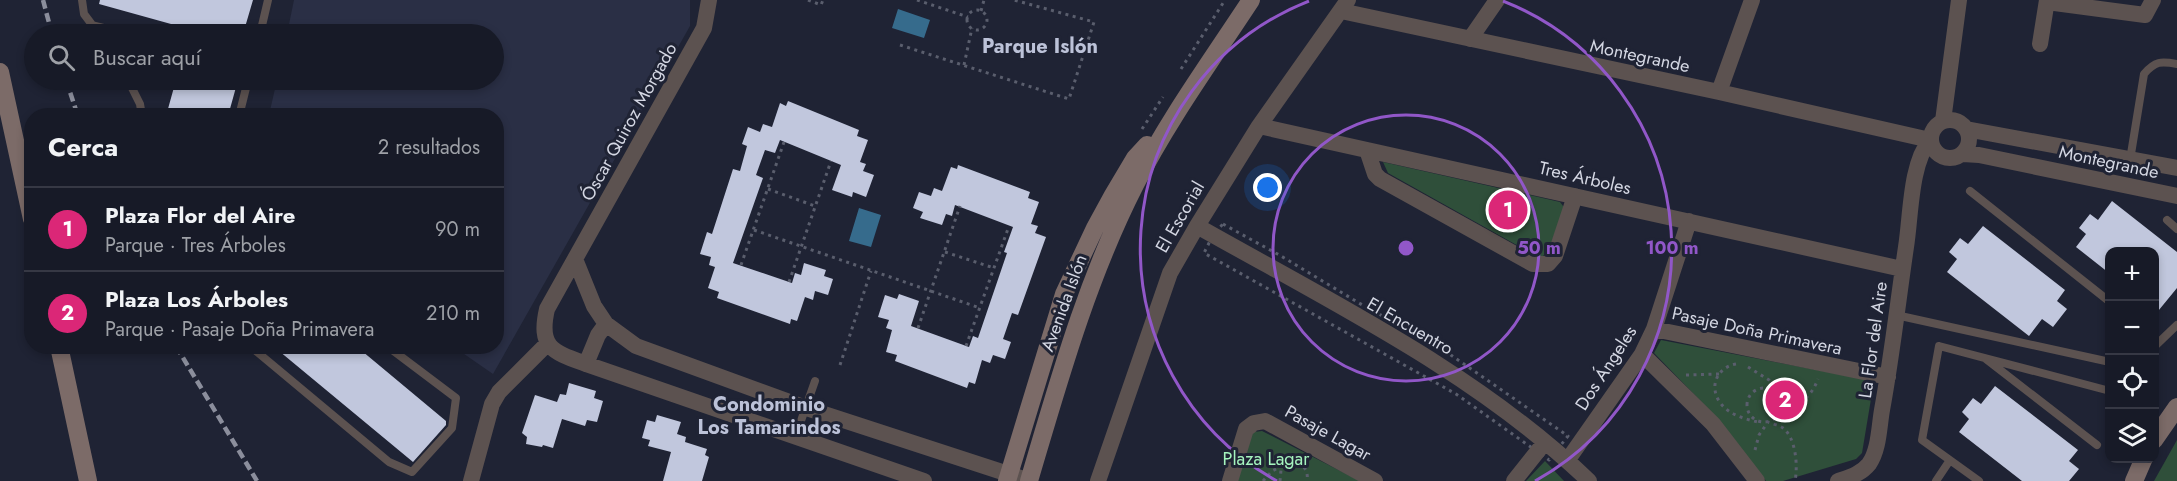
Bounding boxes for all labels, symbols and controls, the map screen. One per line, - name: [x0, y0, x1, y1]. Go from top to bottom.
- search box: [24, 24, 504, 90]
- district label: Parque Islón: [982, 32, 1098, 61]
- street label: Montegrande: [1588, 33, 1692, 79]
- street label: Óscar Quiroz Morgado: [575, 38, 683, 206]
- icon: search: [45, 41, 78, 74]
- text: Buscar aquí: [93, 41, 201, 73]
- text: Cerca: [48, 128, 118, 166]
- text: 2 resultados: [378, 133, 480, 162]
- street label: Montegrande: [2057, 139, 2161, 185]
- street label: Tres Árboles: [1536, 155, 1634, 201]
- your location: [1253, 173, 1282, 202]
- street label: El Escorial: [1149, 176, 1211, 258]
- pin: 1: [1488, 188, 1528, 232]
- text: Plaza Flor del Aire: [105, 199, 295, 231]
- text: 1: [62, 215, 73, 244]
- text: 90 m: [435, 215, 480, 244]
- text: Parque · Tres Árboles: [105, 231, 286, 260]
- text: 50 m: [1517, 235, 1561, 261]
- text: 100 m: [1645, 235, 1699, 261]
- centre of rings: [1396, 238, 1416, 258]
- map controls: [2105, 247, 2159, 463]
- button: +: [2105, 247, 2159, 301]
- street label: Avenida Islón: [1034, 251, 1094, 355]
- street label: La Flor del Aire: [1852, 280, 1894, 400]
- text: Plaza Los Árboles: [105, 283, 288, 315]
- street label: El Encuentro: [1362, 291, 1458, 361]
- text: 2: [61, 299, 74, 328]
- text: 210 m: [426, 299, 480, 328]
- street label: Pasaje Doña Primavera: [1670, 300, 1844, 362]
- button: −: [2105, 301, 2159, 355]
- text: Parque · Pasaje Doña Primavera: [105, 315, 374, 344]
- street label: Dos Ángeles: [1569, 321, 1643, 415]
- button: locate: [2105, 355, 2159, 409]
- pin: 2: [1766, 378, 1804, 422]
- district label: Condominio Los Tamarindos: [697, 390, 841, 442]
- street label: Pasaje Lagar: [1280, 399, 1377, 468]
- button: layers: [2105, 409, 2159, 463]
- park label: Plaza Lagar: [1223, 446, 1310, 472]

